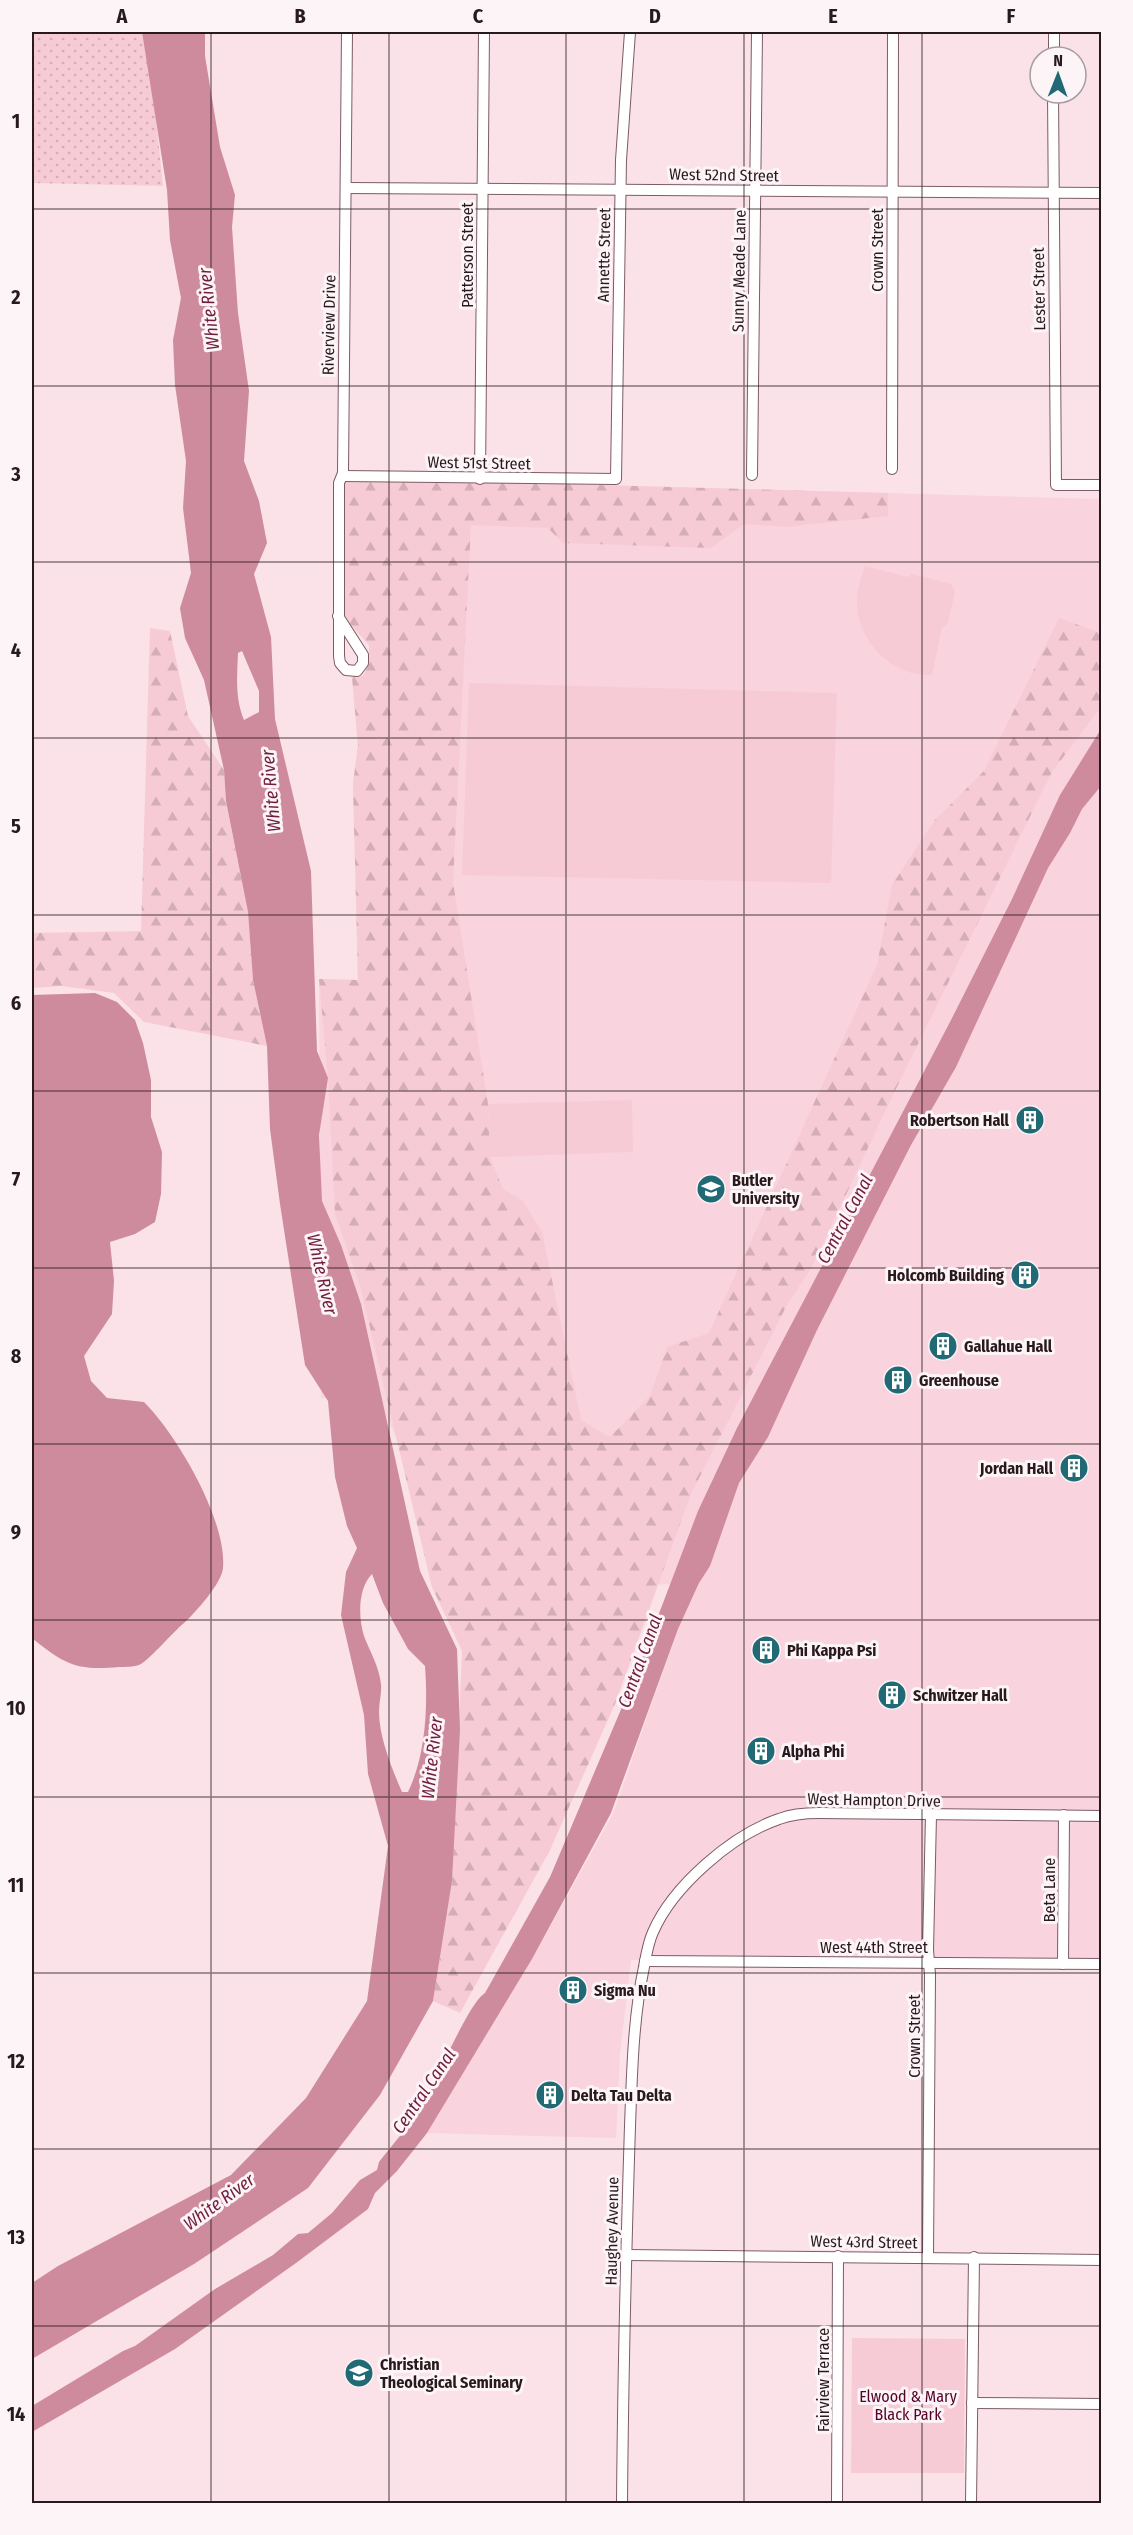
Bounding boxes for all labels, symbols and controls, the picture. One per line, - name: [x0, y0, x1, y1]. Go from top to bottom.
- text: A: [116, 4, 129, 28]
- text: B: [294, 4, 306, 28]
- text: C: [473, 4, 484, 28]
- text: D: [649, 4, 661, 28]
- text: E: [828, 4, 838, 28]
- text: F: [1007, 4, 1016, 28]
- north arrow: [1028, 45, 1088, 105]
- text: N: [1053, 51, 1063, 70]
- text: 1: [12, 109, 20, 133]
- street label: West 52nd Street: [669, 165, 780, 185]
- street label: Patterson Street: [458, 201, 477, 308]
- street label: Annette Street: [594, 207, 614, 302]
- street label: Crown Street: [868, 208, 887, 292]
- street label: Sunny Meade Lane: [728, 210, 750, 332]
- street label: Lester Street: [1029, 247, 1049, 331]
- water label: White River: [194, 266, 224, 351]
- street label: Riverview Drive: [319, 275, 339, 375]
- text: 2: [10, 285, 21, 309]
- street label: West 51st Street: [427, 453, 532, 473]
- text: 3: [10, 462, 21, 486]
- text: 4: [11, 638, 21, 662]
- water label: White River: [256, 748, 286, 833]
- text: 5: [11, 814, 21, 838]
- text: 6: [11, 991, 21, 1015]
- building icon: Robertson Hall: [1014, 1104, 1046, 1136]
- place label: Robertson Hall: [910, 1111, 1010, 1130]
- text: 7: [12, 1167, 21, 1191]
- water label: Central Canal: [812, 1170, 878, 1267]
- place label: Butler University: [732, 1171, 800, 1208]
- school or university icon: Butler University: [695, 1173, 727, 1205]
- water label: White River: [302, 1231, 342, 1317]
- building icon: Holcomb Building: [1009, 1259, 1041, 1291]
- place label: Holcomb Building: [887, 1266, 1004, 1285]
- building icon: Gallahue Hall: [927, 1330, 959, 1362]
- place label: Gallahue Hall: [964, 1337, 1053, 1356]
- text: 8: [11, 1344, 22, 1368]
- building icon: Greenhouse: [882, 1364, 914, 1396]
- place label: Greenhouse: [919, 1371, 999, 1390]
- building icon: Jordan Hall: [1058, 1452, 1090, 1484]
- place label: Jordan Hall: [979, 1459, 1054, 1478]
- text: 9: [11, 1520, 21, 1544]
- water label: Central Canal: [613, 1611, 667, 1711]
- building icon: Phi Kappa Psi: [750, 1634, 782, 1666]
- place label: Phi Kappa Psi: [787, 1641, 876, 1660]
- building icon: Schwitzer Hall: [876, 1679, 908, 1711]
- place label: Schwitzer Hall: [913, 1686, 1008, 1705]
- text: 10: [6, 1696, 26, 1720]
- water label: White River: [417, 1715, 447, 1800]
- building icon: Alpha Phi: [745, 1735, 777, 1767]
- place label: Alpha Phi: [781, 1742, 844, 1761]
- street label: West Hampton Drive: [807, 1789, 941, 1811]
- street label: Beta Lane: [1040, 1858, 1059, 1922]
- text: 11: [8, 1873, 24, 1897]
- street label: West 44th Street: [820, 1938, 929, 1957]
- building icon: Sigma Nu: [557, 1974, 589, 2006]
- place label: Sigma Nu: [594, 1981, 656, 2000]
- street label: Crown Street: [905, 1994, 924, 2078]
- water label: Central Canal: [387, 2044, 461, 2138]
- text: 12: [7, 2049, 25, 2073]
- building icon: Delta Tau Delta: [534, 2079, 566, 2111]
- place label: Delta Tau Delta: [571, 2086, 672, 2105]
- water label: White River: [179, 2168, 259, 2235]
- street label: Haughey Avenue: [602, 2176, 622, 2286]
- text: 13: [7, 2225, 25, 2249]
- street label: West 43rd Street: [810, 2232, 918, 2252]
- street label: Fairview Terrace: [814, 2328, 833, 2432]
- place label: Christian Theological Seminary: [380, 2355, 523, 2392]
- school or university icon: Christian Theological Seminary: [343, 2357, 375, 2389]
- park label: Elwood & Mary Black Park: [859, 2387, 958, 2424]
- text: 14: [7, 2402, 25, 2426]

